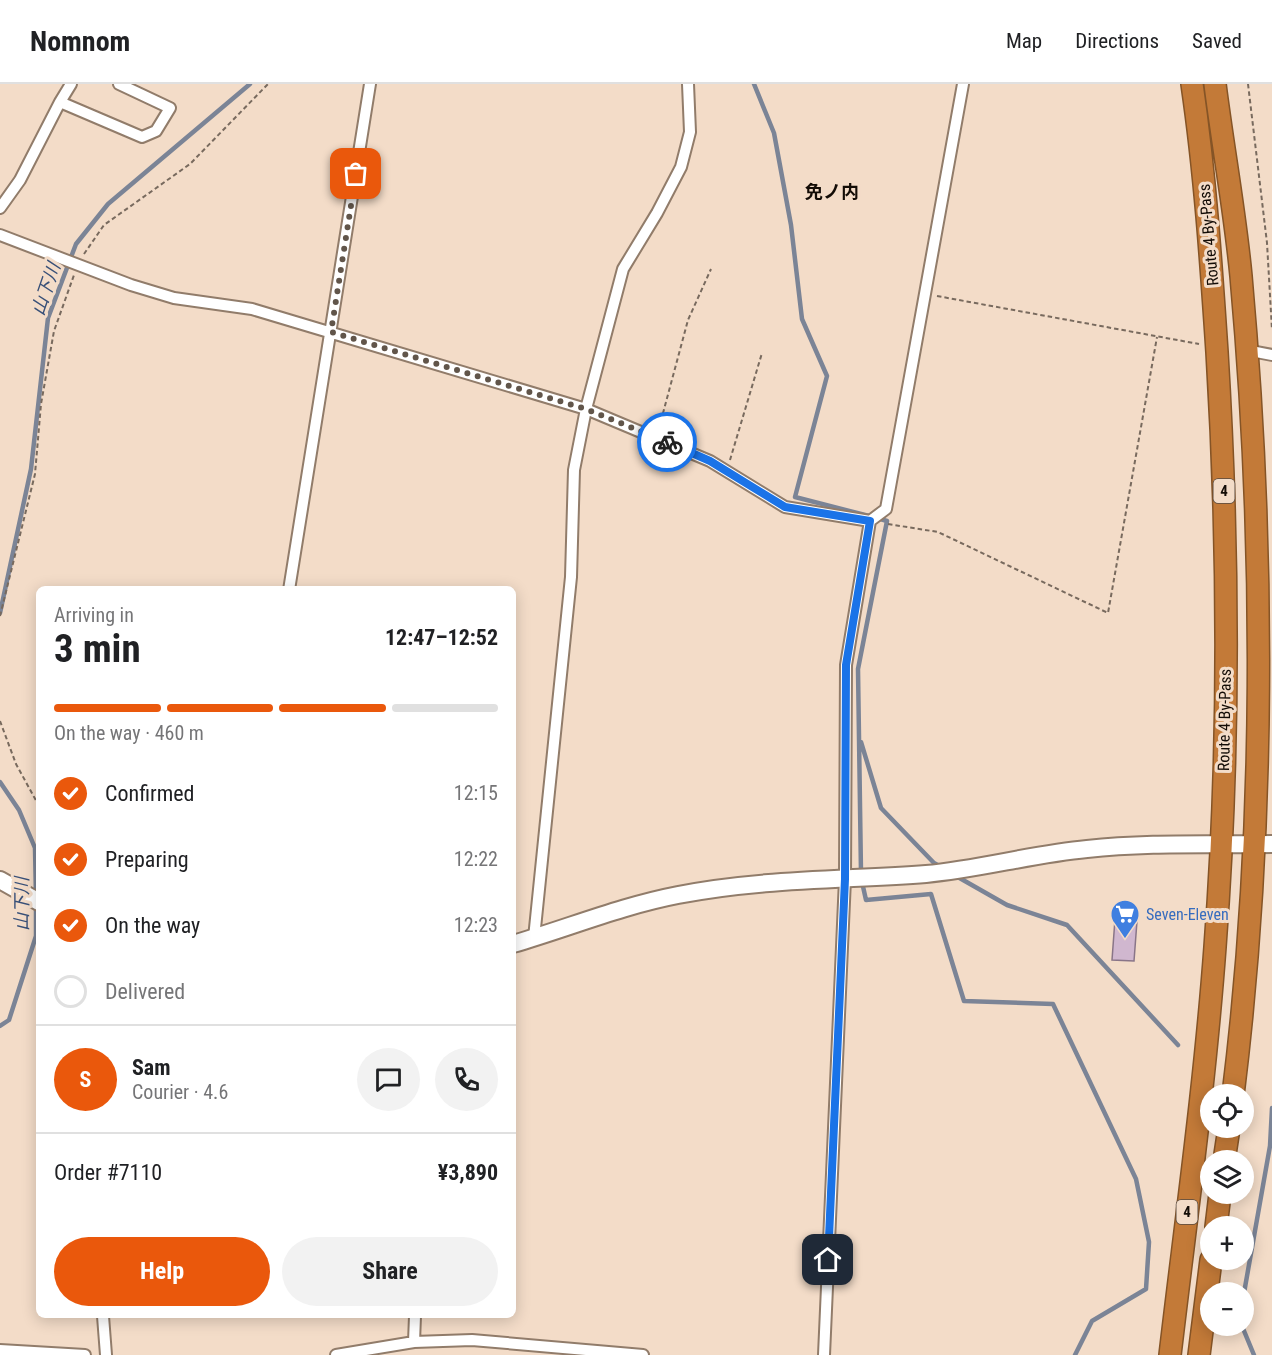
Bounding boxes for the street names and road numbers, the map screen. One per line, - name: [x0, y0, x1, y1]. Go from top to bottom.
- street label: Route 4 By-Pass: [1195, 183, 1222, 287]
- road number: 4: [1214, 479, 1234, 503]
- street label: Route 4 By-Pass: [1214, 669, 1235, 771]
- road number: 4: [1176, 1200, 1198, 1224]

